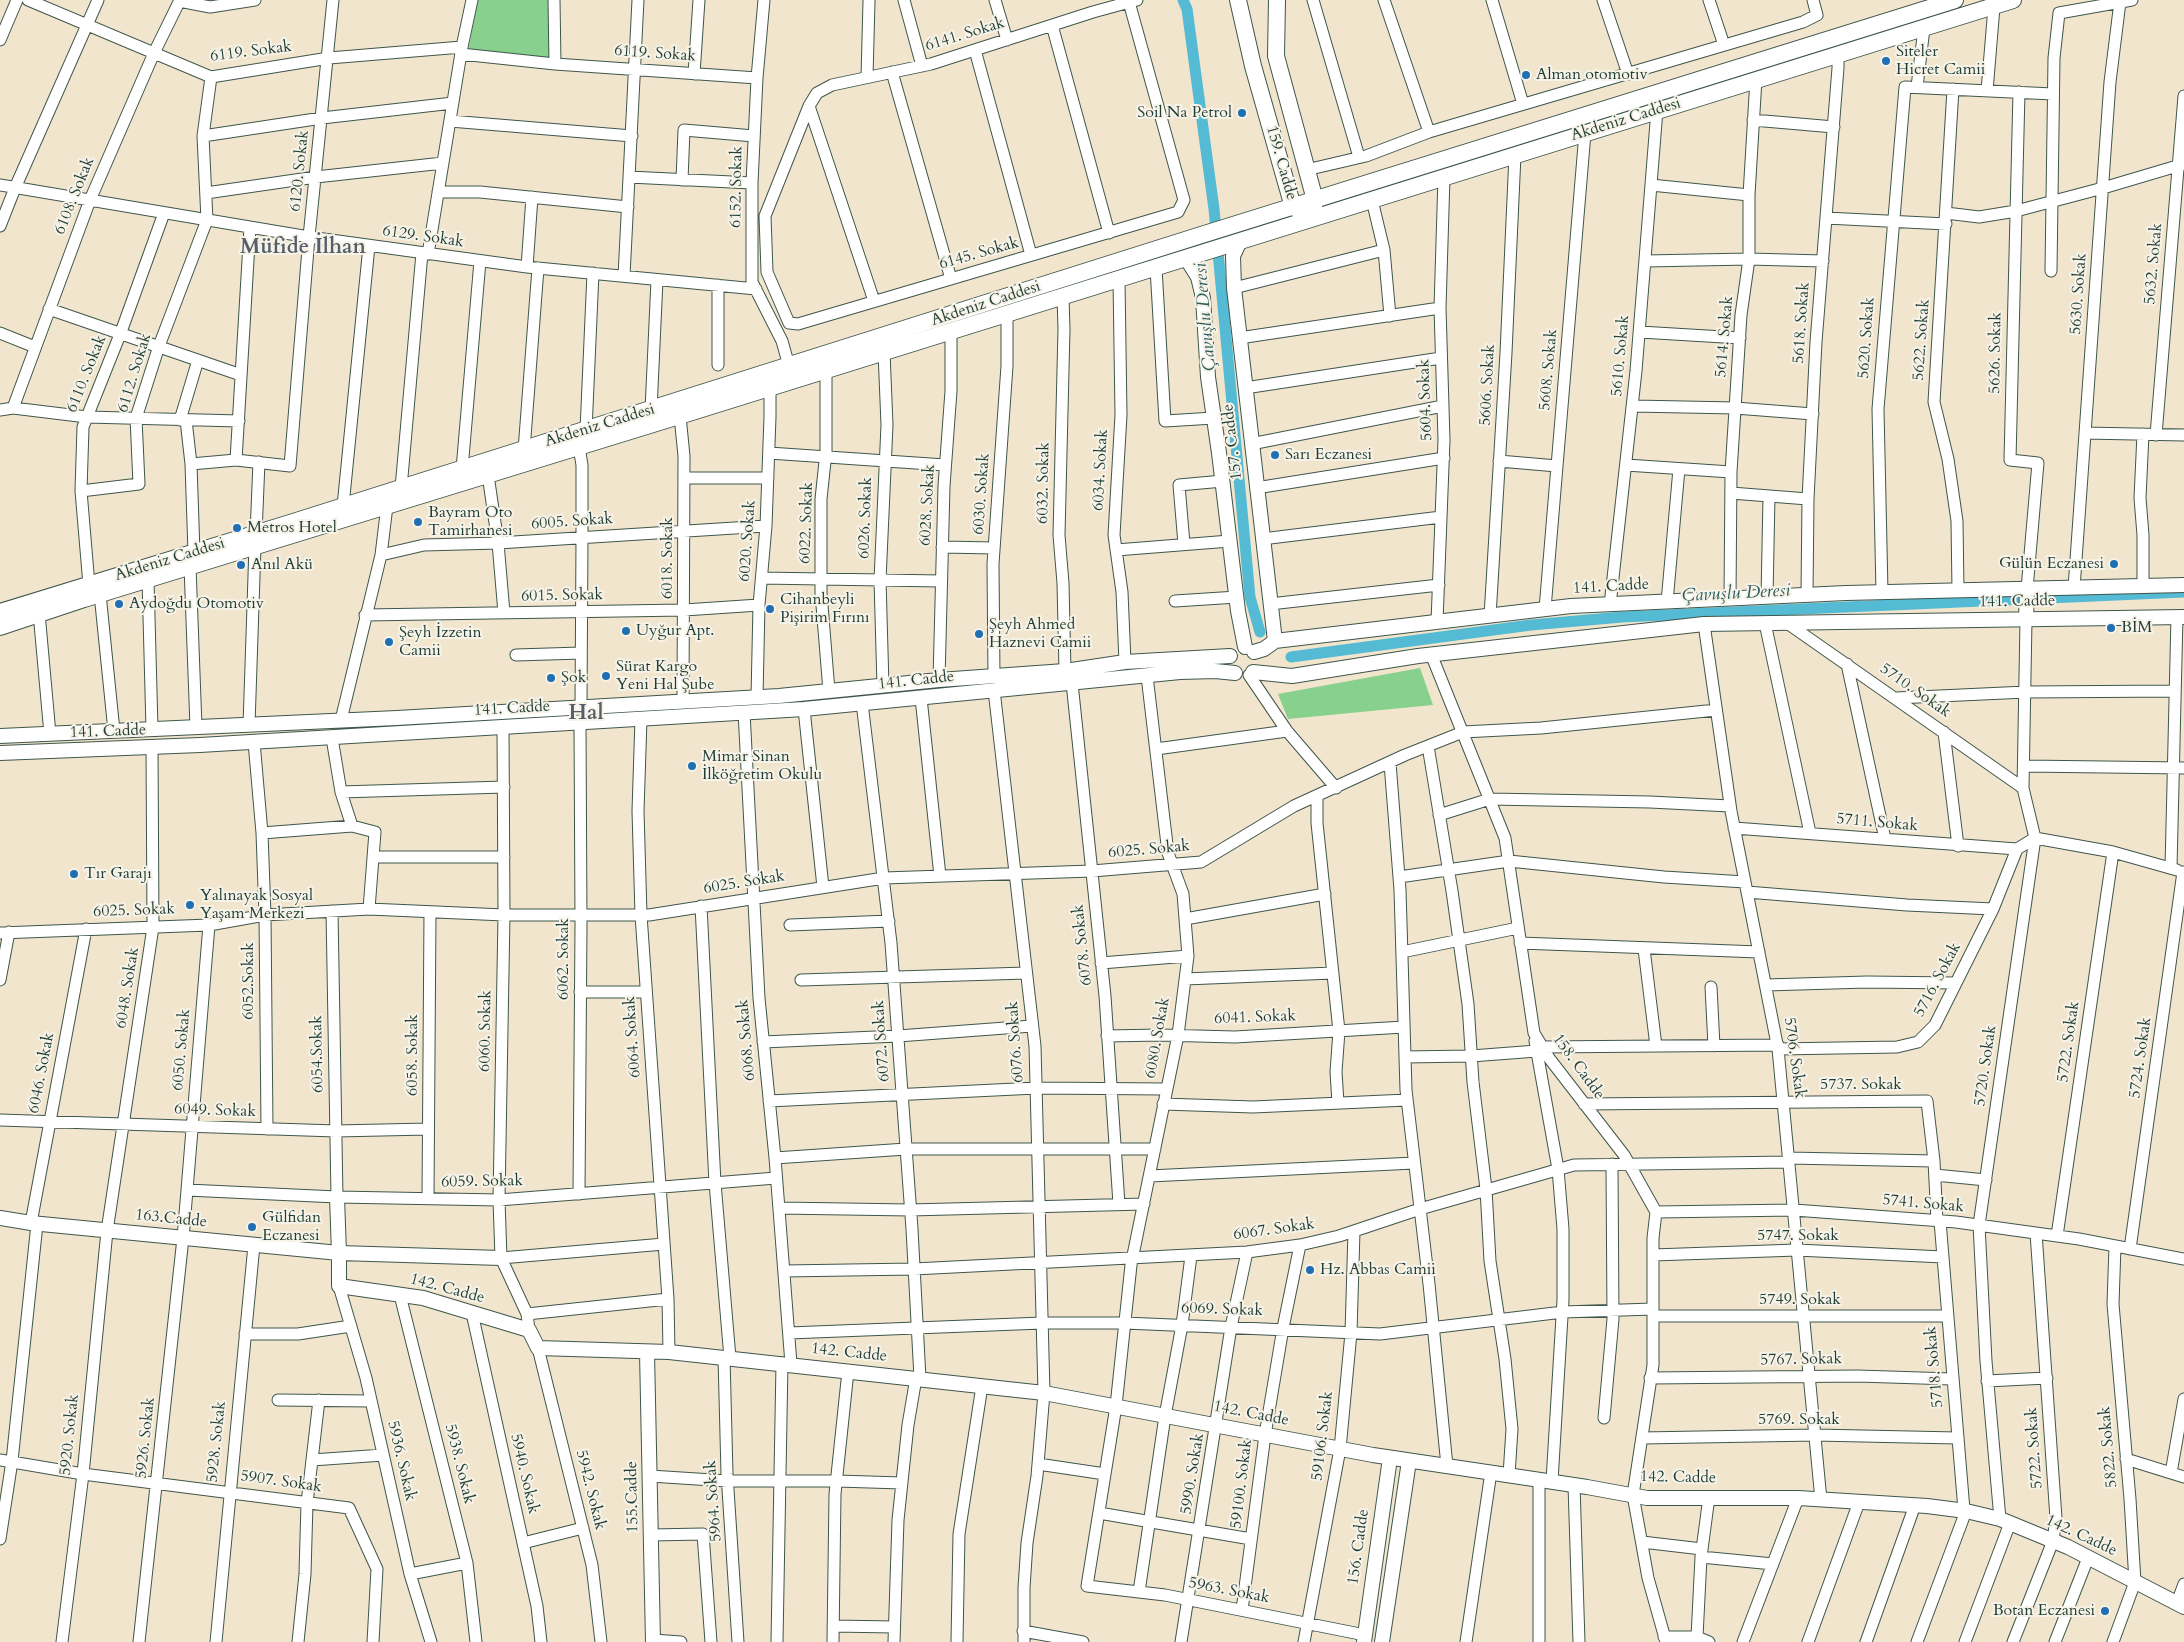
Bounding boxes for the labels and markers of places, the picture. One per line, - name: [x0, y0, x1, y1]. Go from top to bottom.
- place label: Siteler Hicret Camii: [1896, 42, 1985, 80]
- marker: Siteler Hicret Camii: [1880, 55, 1892, 67]
- place label: Alman otomotiv: [1536, 65, 1647, 85]
- marker: Alman otomotiv: [1520, 69, 1532, 81]
- place label: Soil Na Petrol: [1137, 103, 1232, 123]
- marker: Soil Na Petrol: [1236, 107, 1248, 119]
- place label: Sarı Eczanesi: [1285, 445, 1372, 465]
- marker: Sarı Eczanesi: [1269, 449, 1281, 461]
- place label: Bayram Oto Tamirhanesi: [428, 503, 512, 541]
- marker: Bayram Oto Tamirhanesi: [412, 516, 424, 528]
- place label: Metros Hotel: [247, 518, 337, 538]
- marker: Metros Hotel: [231, 522, 243, 534]
- place label: Gülün Eczanesi: [1999, 554, 2104, 574]
- place label: Anıl Akü: [251, 555, 313, 575]
- marker: Gülün Eczanesi: [2108, 558, 2120, 570]
- marker: Anıl Akü: [235, 559, 247, 571]
- place label: Cihanbeyli Pişirim Fırını: [780, 590, 870, 628]
- place label: Aydoğdu Otomotiv: [129, 594, 264, 614]
- marker: Aydoğdu Otomotiv: [113, 598, 125, 610]
- marker: Cihanbeyli Pişirim Fırını: [764, 603, 776, 615]
- place label: Şeyh Ahmed Haznevi Camii: [989, 615, 1091, 653]
- place label: BİM: [2121, 618, 2152, 638]
- place label: Uyğur Apt.: [636, 621, 714, 641]
- marker: BİM: [2105, 622, 2117, 634]
- place label: Şeyh İzzetin Camii: [399, 623, 481, 661]
- marker: Uyğur Apt.: [620, 625, 632, 637]
- marker: Şeyh Ahmed Haznevi Camii: [973, 628, 985, 640]
- marker: Şeyh İzzetin Camii: [383, 636, 395, 648]
- place label: Sürat Kargo Yeni Hal Şube: [616, 657, 714, 695]
- place label: Şok: [561, 668, 586, 688]
- marker: Sürat Kargo Yeni Hal Şube: [600, 670, 612, 682]
- marker: Şok: [545, 672, 557, 684]
- place label: Mimar Sinan İlköğretim Okulu: [702, 747, 822, 785]
- marker: Mimar Sinan İlköğretim Okulu: [686, 760, 698, 772]
- place label: Tır Garajı: [84, 864, 152, 884]
- marker: Tır Garajı: [68, 868, 80, 880]
- place label: Yalınayak Sosyal Yaşam Merkezi: [200, 886, 313, 924]
- marker: Yalınayak Sosyal Yaşam Merkezi: [184, 899, 196, 911]
- place label: Gülfidan Eczanesi: [262, 1208, 321, 1246]
- marker: Gülfidan Eczanesi: [246, 1221, 258, 1233]
- place label: Hz. Abbas Camii: [1320, 1260, 1436, 1280]
- marker: Hz. Abbas Camii: [1304, 1264, 1316, 1276]
- place label: Botan Eczanesi: [1993, 1601, 2095, 1621]
- marker: Botan Eczanesi: [2099, 1605, 2111, 1617]

